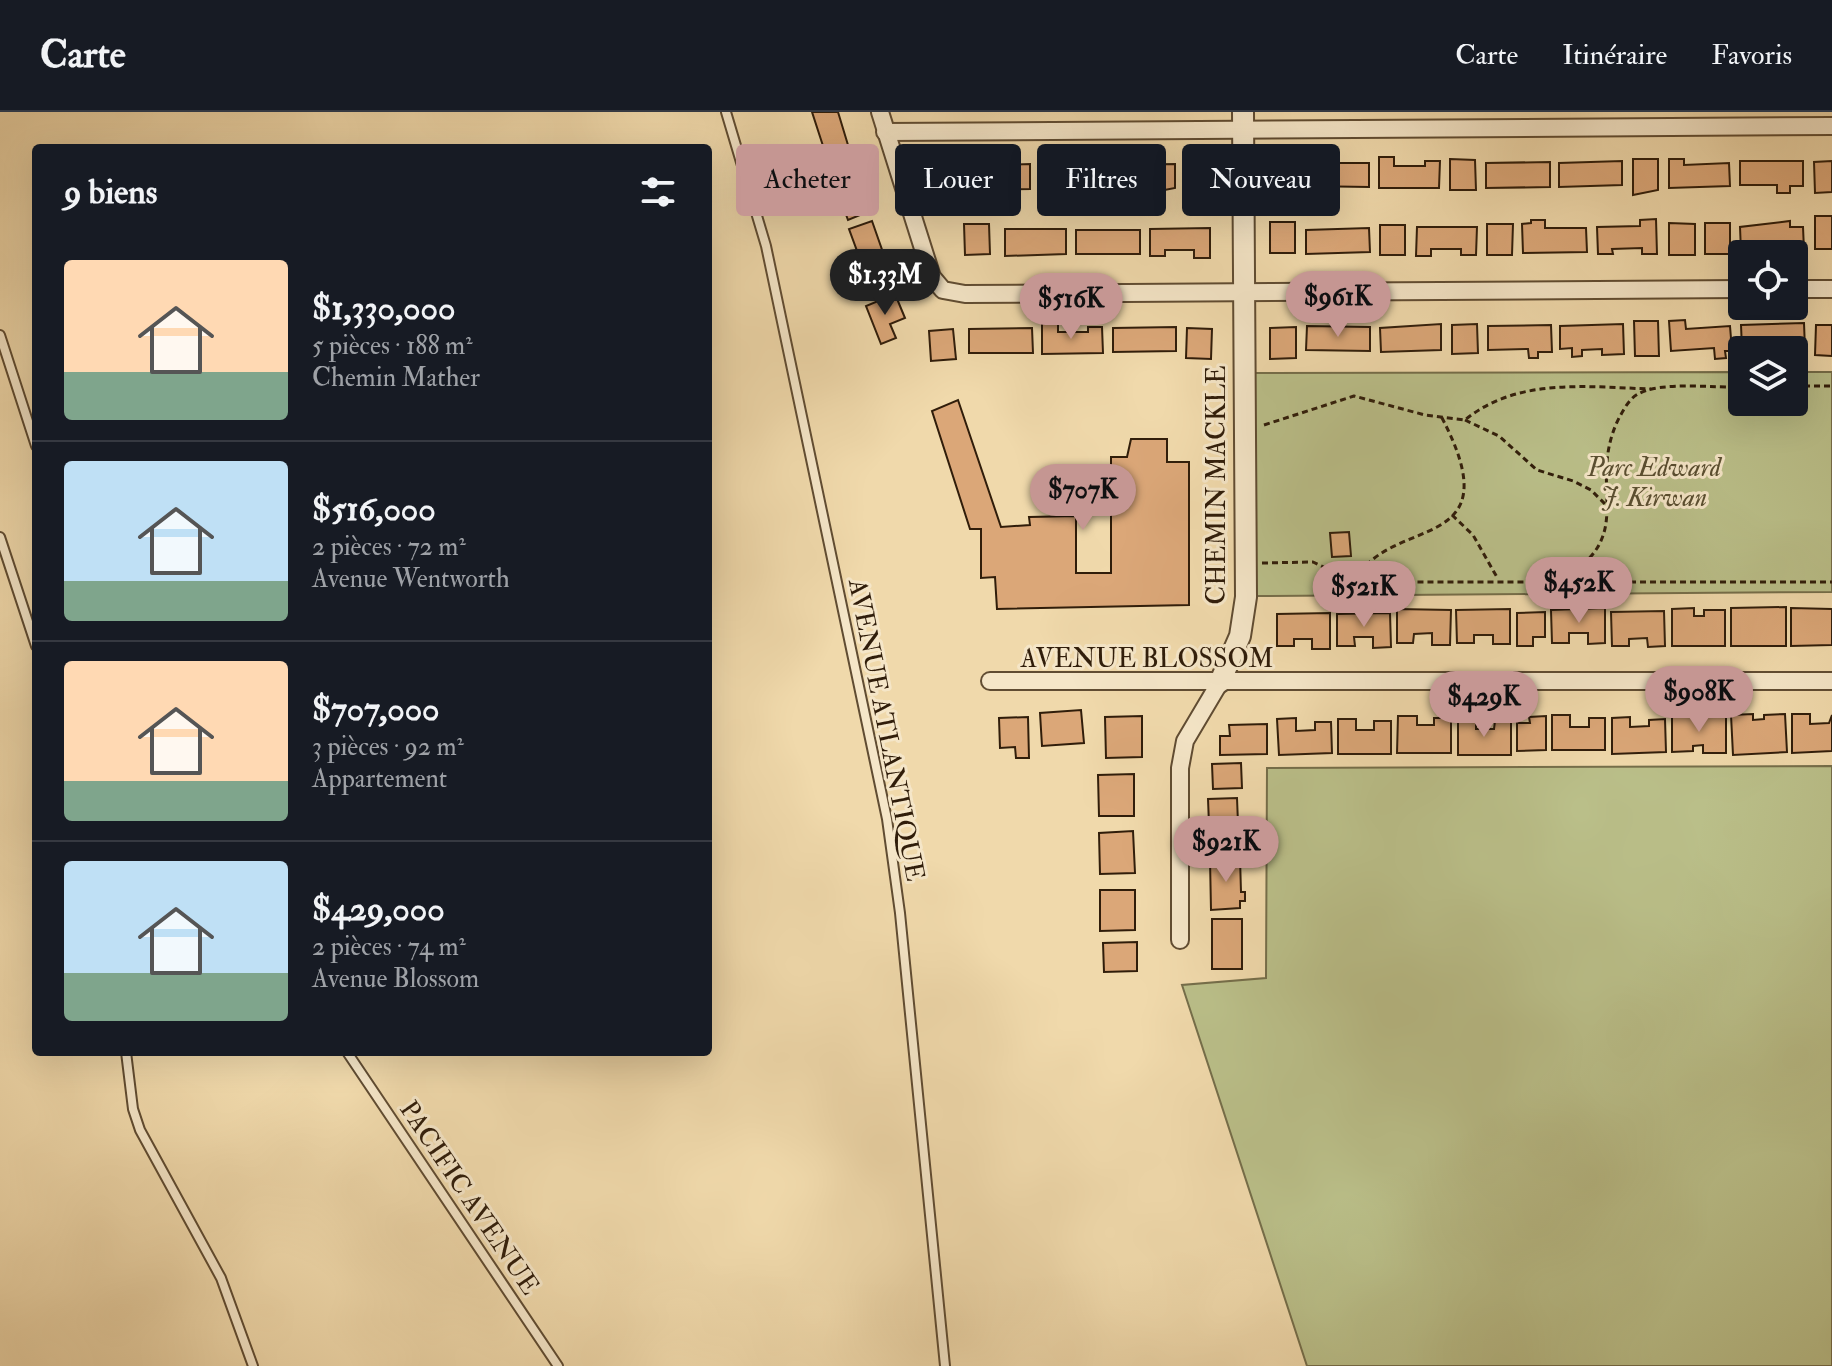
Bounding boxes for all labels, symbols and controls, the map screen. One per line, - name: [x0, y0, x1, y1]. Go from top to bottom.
- text: Carte: [40, 31, 126, 79]
- text: Carte: [1455, 38, 1518, 73]
- text: Itinéraire: [1562, 38, 1667, 73]
- text: Favoris: [1711, 38, 1792, 73]
- chip: Acheter: [736, 144, 879, 216]
- chip: Louer: [895, 144, 1021, 216]
- chip: Filtres: [1037, 144, 1166, 216]
- chip: Nouveau: [1182, 144, 1340, 216]
- icon: filters: [636, 170, 680, 214]
- text: 9 biens: [64, 171, 157, 214]
- map controls: [1728, 240, 1808, 416]
- button: locate: [1728, 240, 1808, 320]
- pin: $1.33M: [820, 249, 950, 317]
- text: $1.33M: [848, 259, 922, 291]
- pin: $961K: [1282, 271, 1394, 339]
- pin: $516K: [1015, 273, 1127, 341]
- text: $961K: [1304, 281, 1372, 313]
- text: $516K: [1038, 283, 1104, 315]
- text: $1,330,000: [312, 287, 455, 330]
- icon: home: [128, 292, 224, 388]
- text: 5 pièces · 188 m²: [312, 330, 473, 362]
- button: layers: [1728, 336, 1808, 416]
- text: Chemin Mather: [312, 362, 480, 394]
- street label: CHEMIN MACKLE: [1201, 365, 1233, 605]
- park label: Parc Edward J. Kirwan: [1586, 452, 1723, 514]
- pin: $707K: [1027, 464, 1139, 532]
- text: $707K: [1048, 474, 1118, 506]
- text: $516,000: [312, 488, 436, 531]
- icon: home: [128, 493, 224, 589]
- text: 2 pièces · 72 m²: [312, 531, 466, 563]
- pin: $452K: [1523, 557, 1635, 625]
- pin: $521K: [1308, 561, 1420, 629]
- text: Avenue Wentworth: [312, 563, 510, 595]
- text: $452K: [1543, 567, 1615, 599]
- text: $521K: [1331, 571, 1397, 603]
- street label: AVENUE ATLANTIQUE: [841, 575, 931, 884]
- street label: AVENUE BLOSSOM: [1019, 643, 1274, 675]
- pin: $908K: [1643, 666, 1755, 734]
- pin: $429K: [1428, 671, 1540, 739]
- text: $908K: [1663, 676, 1735, 708]
- text: $429K: [1447, 681, 1521, 713]
- text: $707,000: [312, 688, 440, 731]
- icon: home: [128, 693, 224, 789]
- text: 3 pièces · 92 m²: [312, 731, 464, 763]
- text: Appartement: [312, 763, 447, 795]
- pin: $921K: [1170, 816, 1282, 884]
- text: $921K: [1192, 826, 1260, 858]
- text: $429,000: [312, 888, 445, 931]
- icon: home: [128, 893, 224, 989]
- text: 2 pièces · 74 m²: [312, 931, 466, 963]
- text: Avenue Blossom: [312, 963, 479, 995]
- street label: PACIFIC AVENUE: [392, 1095, 546, 1301]

